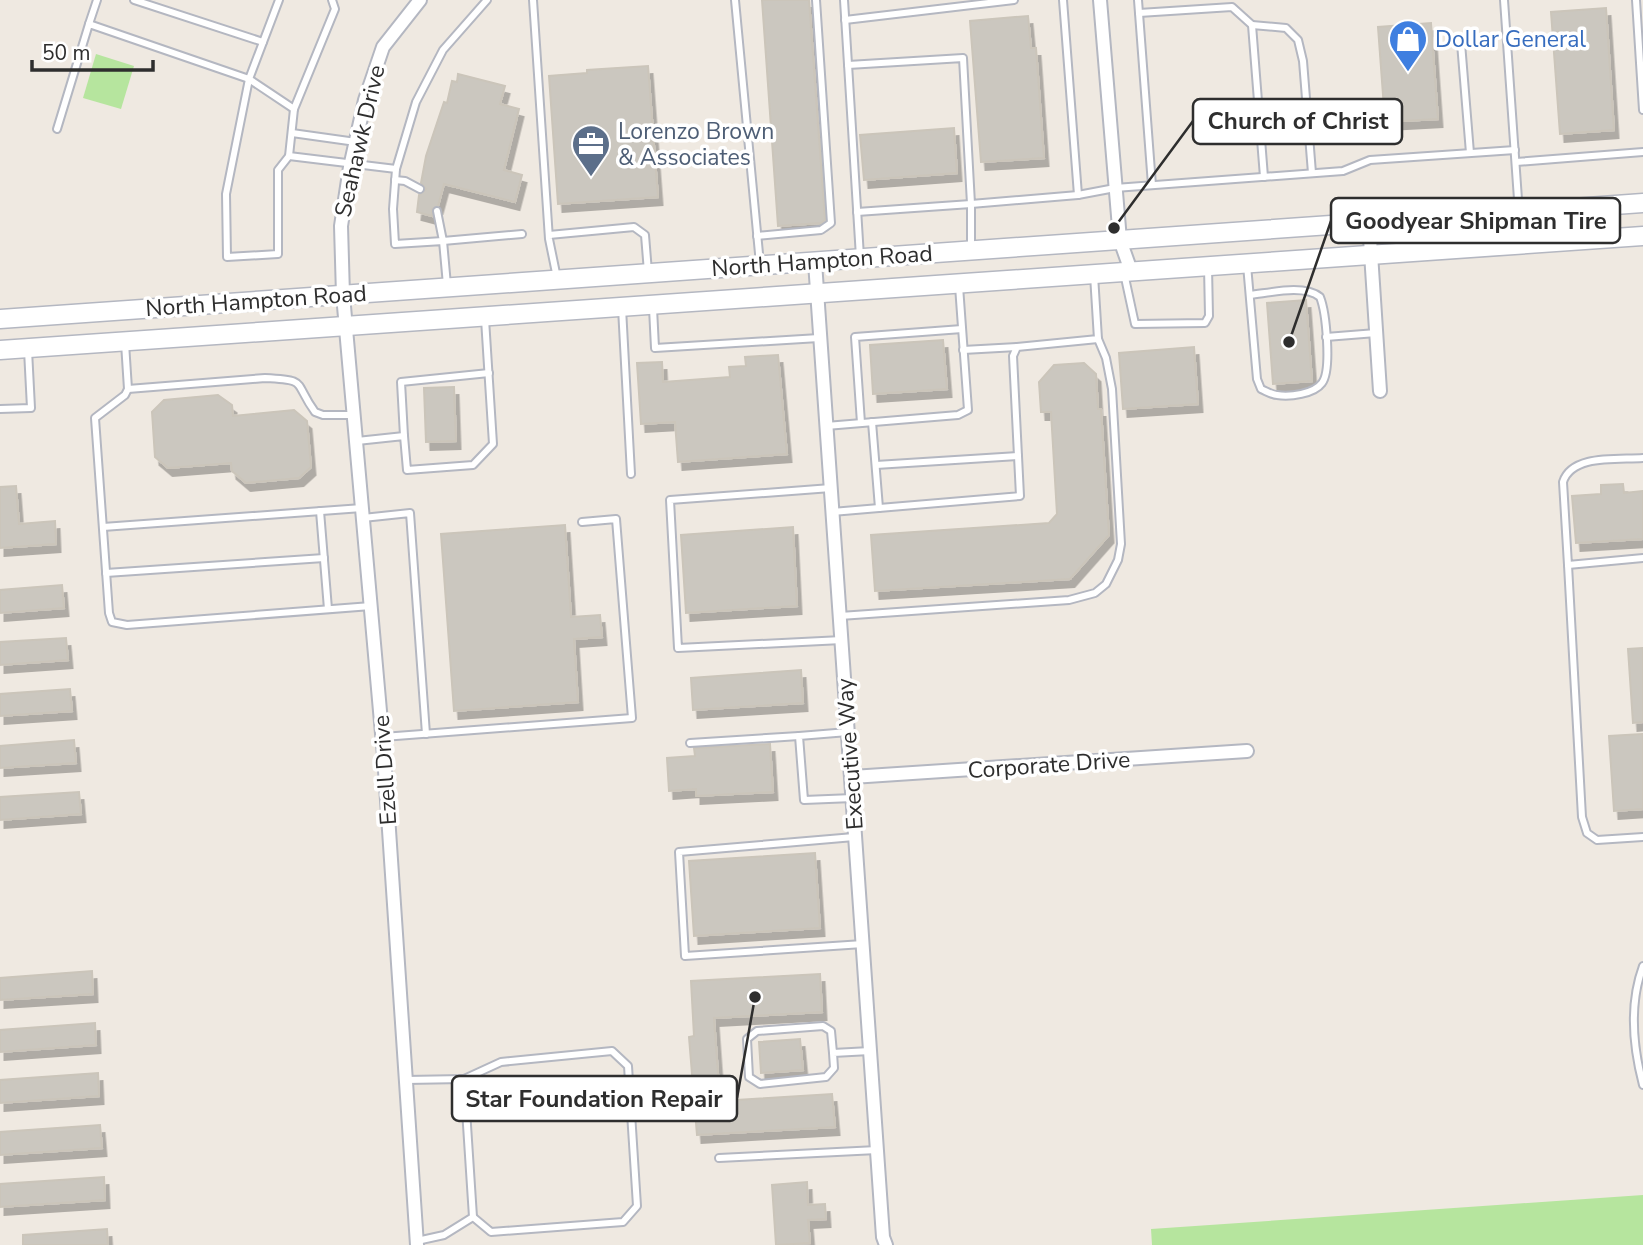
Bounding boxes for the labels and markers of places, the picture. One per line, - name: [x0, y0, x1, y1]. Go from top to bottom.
- shop icon: Dollar General: [1387, 18, 1429, 73]
- place label: Dollar General: [1435, 24, 1586, 55]
- callout: Church of Christ: [1193, 99, 1402, 144]
- place label: Lorenzo Brown & Associates: [618, 116, 774, 173]
- office icon: Lorenzo Brown & Associates: [570, 123, 612, 178]
- callout: Goodyear Shipman Tire: [1331, 198, 1620, 243]
- callout: Star Foundation Repair: [452, 1076, 737, 1121]

